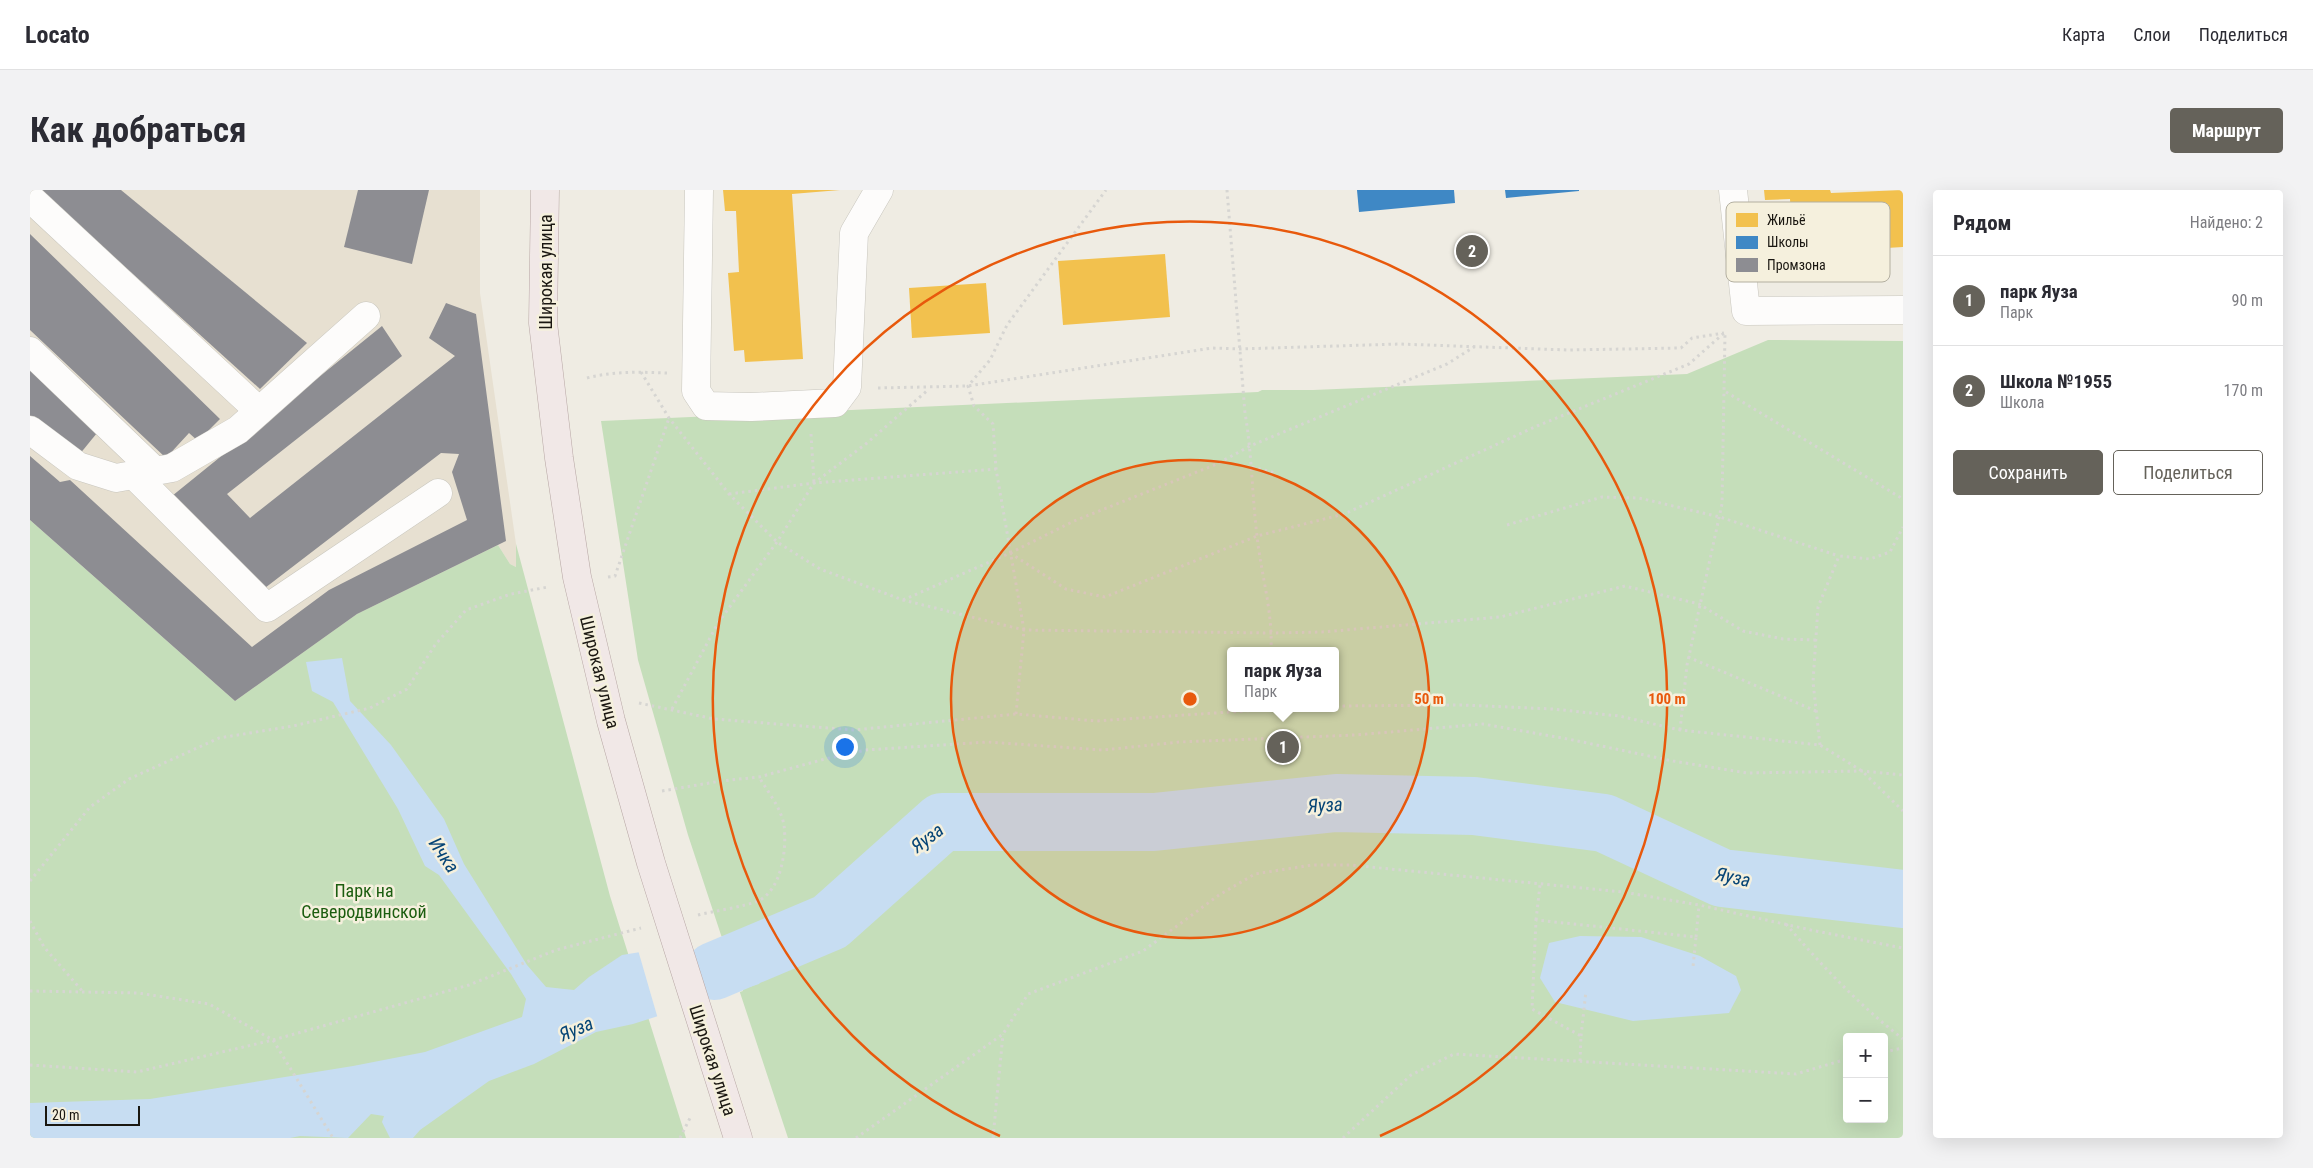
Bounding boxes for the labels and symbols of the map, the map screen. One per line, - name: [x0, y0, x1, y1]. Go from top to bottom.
- legend: [1726, 202, 1890, 282]
- text: Жильё: [1767, 212, 1806, 228]
- street label: Широкая улица: [535, 214, 556, 330]
- pin: 2: [1456, 232, 1488, 270]
- text: Школы: [1767, 234, 1809, 250]
- text: Промзона: [1767, 257, 1826, 273]
- street label: Широкая улица: [576, 613, 624, 731]
- centre of rings: [1181, 690, 1199, 708]
- text: 50 m: [1414, 690, 1444, 708]
- text: 100 m: [1648, 690, 1686, 708]
- pin: 1: [1267, 728, 1299, 766]
- your location: [832, 734, 858, 760]
- water label: Яуза: [1306, 792, 1343, 818]
- water label: Яуза: [905, 818, 948, 858]
- water label: Ичка: [424, 833, 464, 877]
- water label: Яуза: [1712, 862, 1753, 892]
- park label: Парк на Северодвинской: [301, 880, 427, 922]
- street label: Широкая улица: [685, 1002, 741, 1118]
- water label: Яуза: [554, 1012, 597, 1047]
- scale bar: [45, 1103, 140, 1126]

